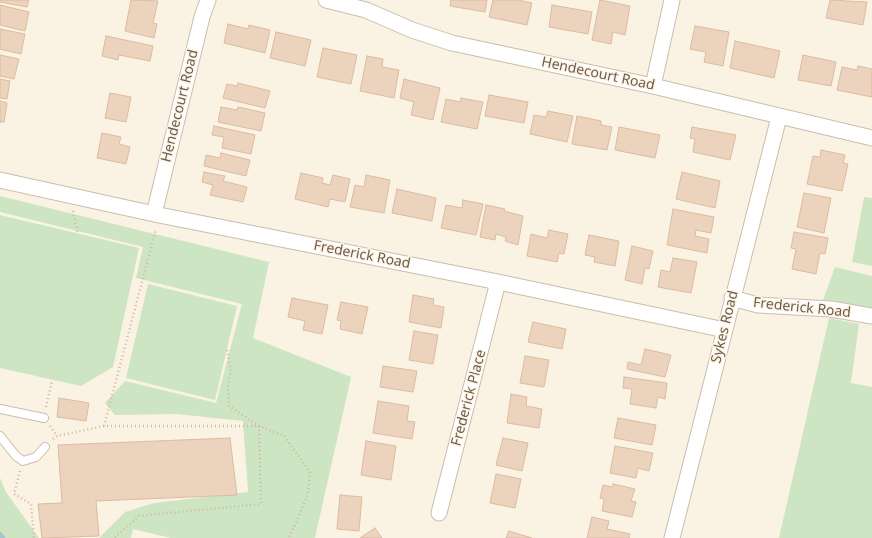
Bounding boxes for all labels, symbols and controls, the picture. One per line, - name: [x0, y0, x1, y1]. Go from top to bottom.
- street label: Hendecourt Road: [158, 48, 202, 164]
- street label: Hendecourt Road: [540, 54, 656, 94]
- street label: Frederick Road: [312, 237, 412, 273]
- street label: Sykes Road: [708, 289, 742, 365]
- street label: Frederick Road: [752, 295, 852, 321]
- street label: Frederick Place: [448, 348, 490, 448]

